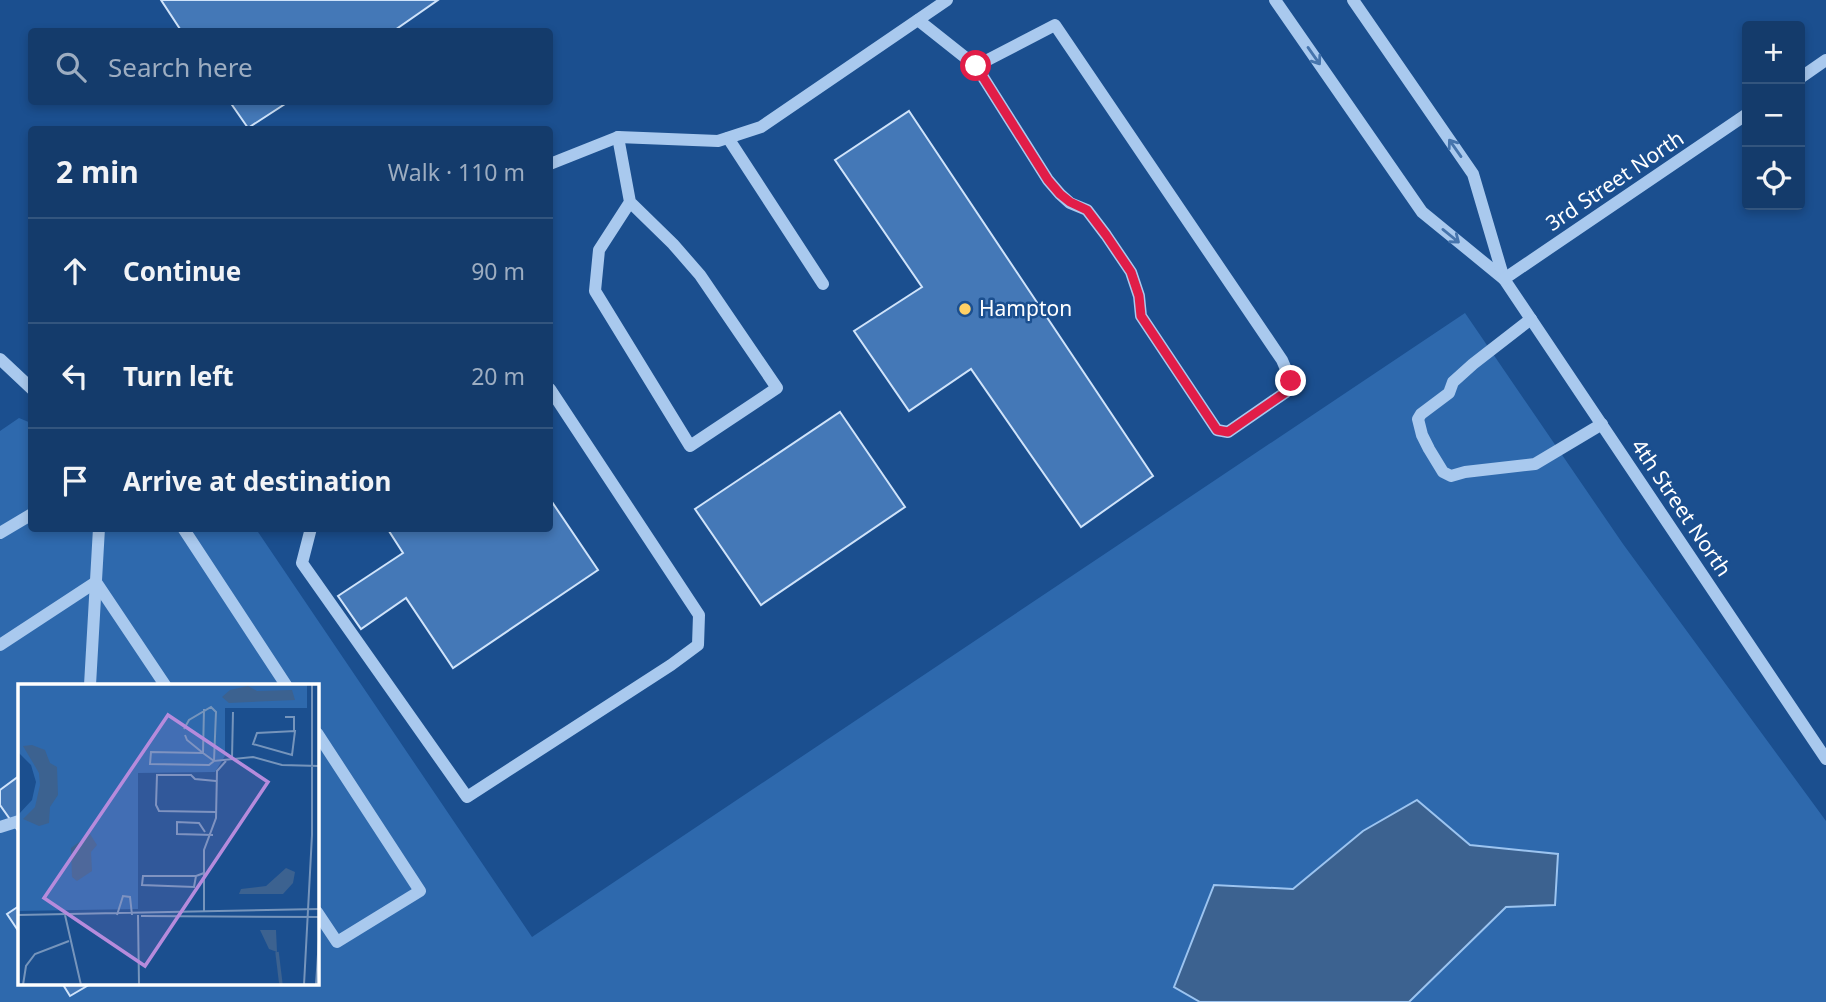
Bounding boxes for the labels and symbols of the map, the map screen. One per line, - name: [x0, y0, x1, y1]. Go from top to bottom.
- one-way arrow: [1307, 46, 1321, 65]
- route start: [960, 50, 991, 81]
- street label: 3rd Street North: [1540, 124, 1689, 237]
- one-way arrow: [1448, 139, 1462, 158]
- one-way arrow: [1442, 228, 1460, 244]
- place label: Hampton: [979, 294, 1072, 322]
- marker: Hampton: [957, 301, 973, 317]
- route end: [1275, 365, 1306, 396]
- street label: 4th Street North: [1625, 433, 1738, 582]
- inset map: [18, 684, 318, 984]

